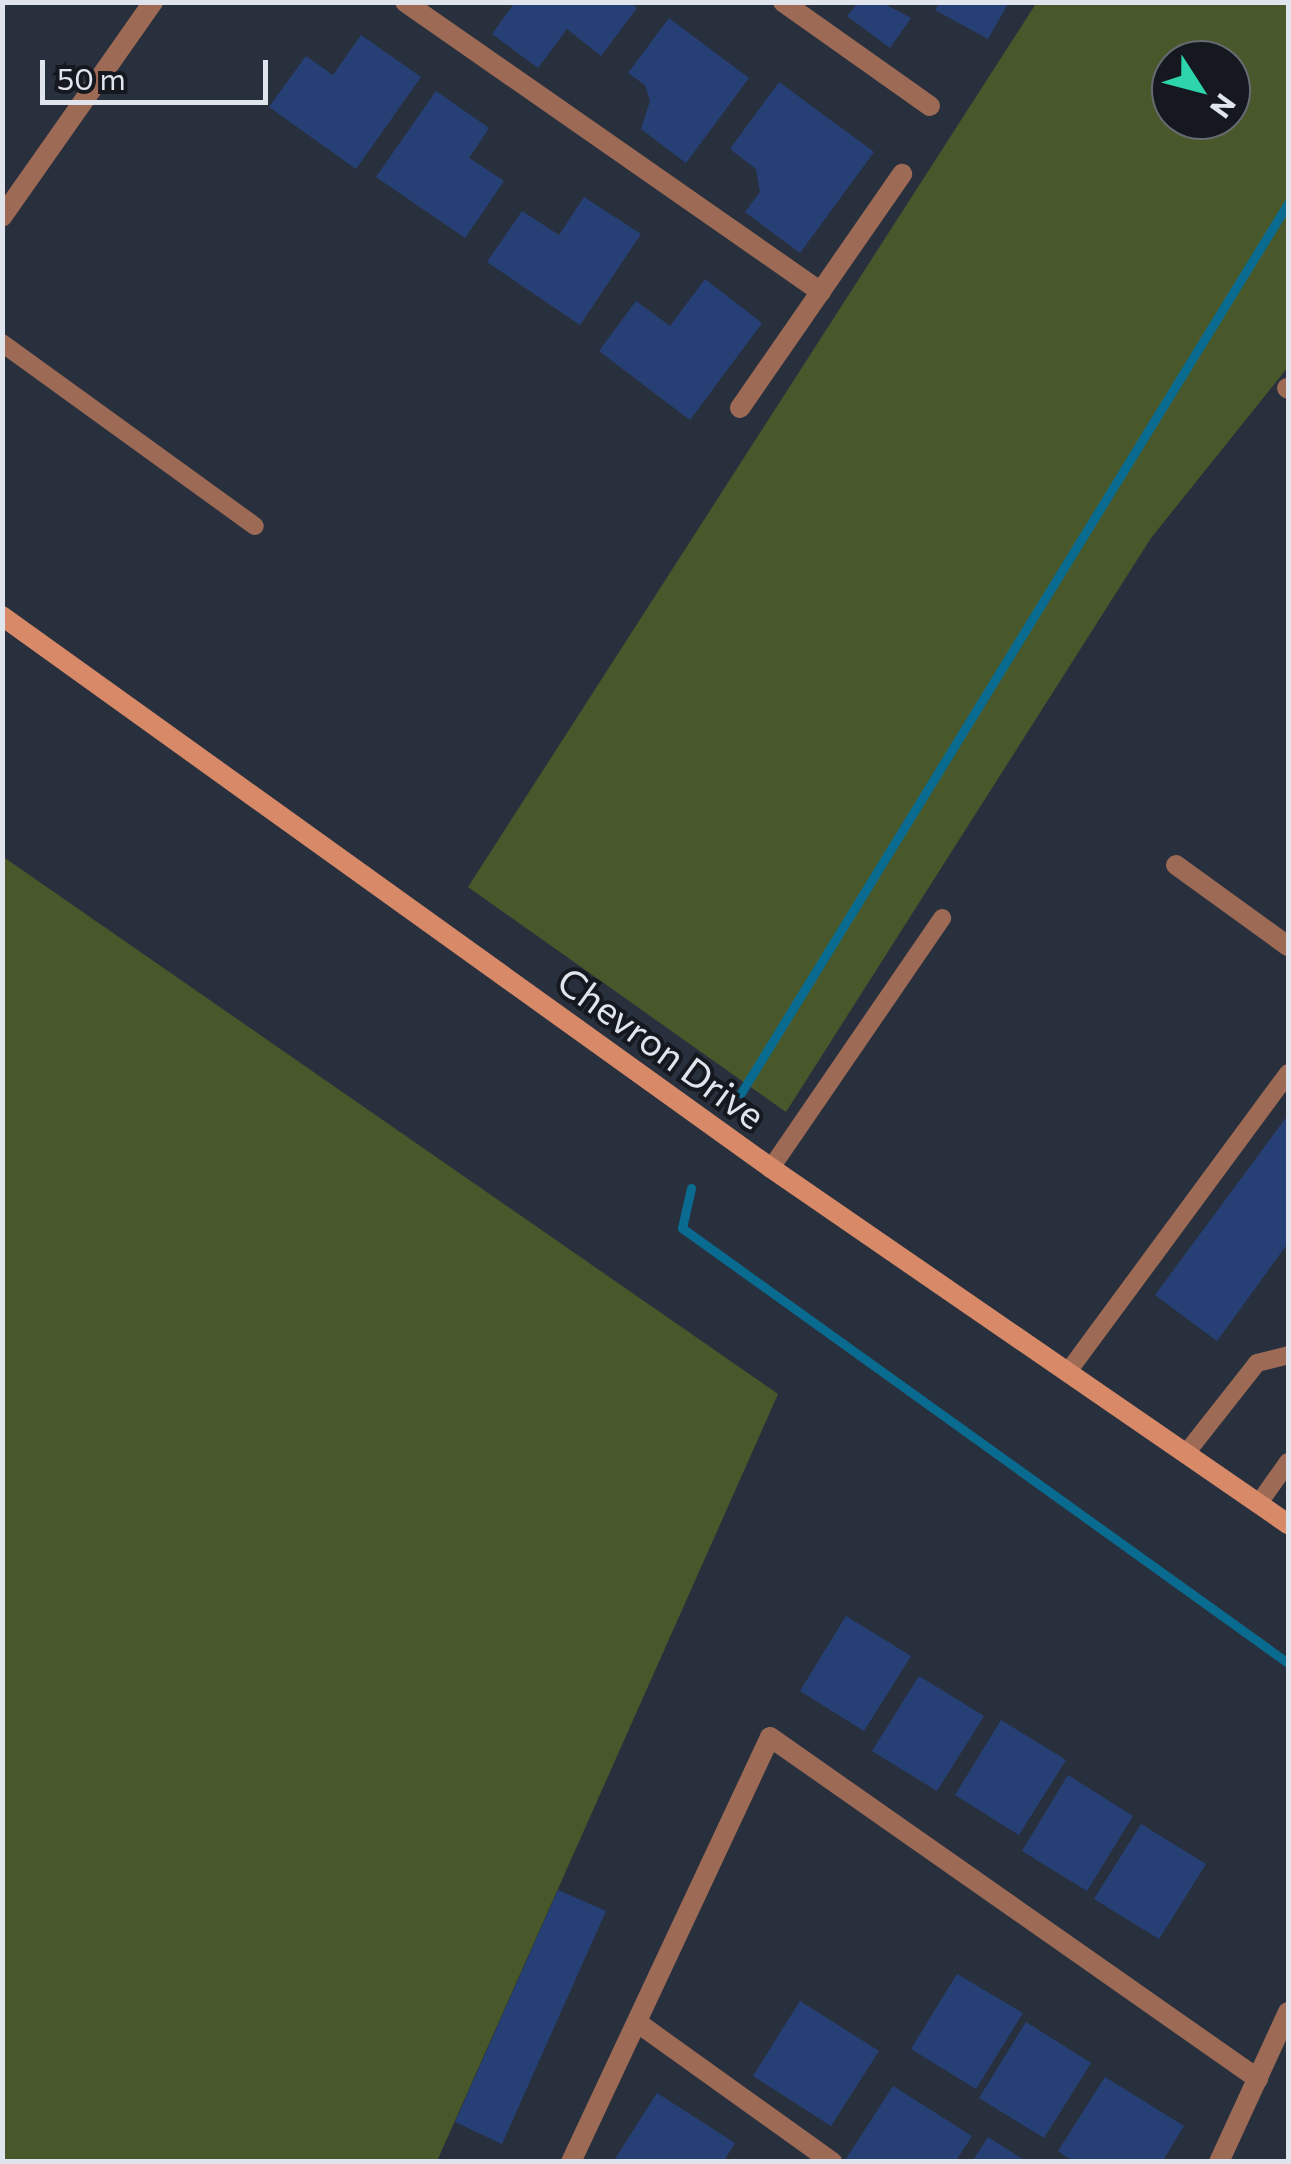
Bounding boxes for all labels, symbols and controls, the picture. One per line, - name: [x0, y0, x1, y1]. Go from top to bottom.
- scale bar: [45, 40, 272, 102]
- north arrow: [1151, 40, 1251, 140]
- text: 50 m: [57, 59, 126, 96]
- text: N: [1204, 88, 1244, 125]
- street label: Chevron Drive: [550, 957, 774, 1137]

